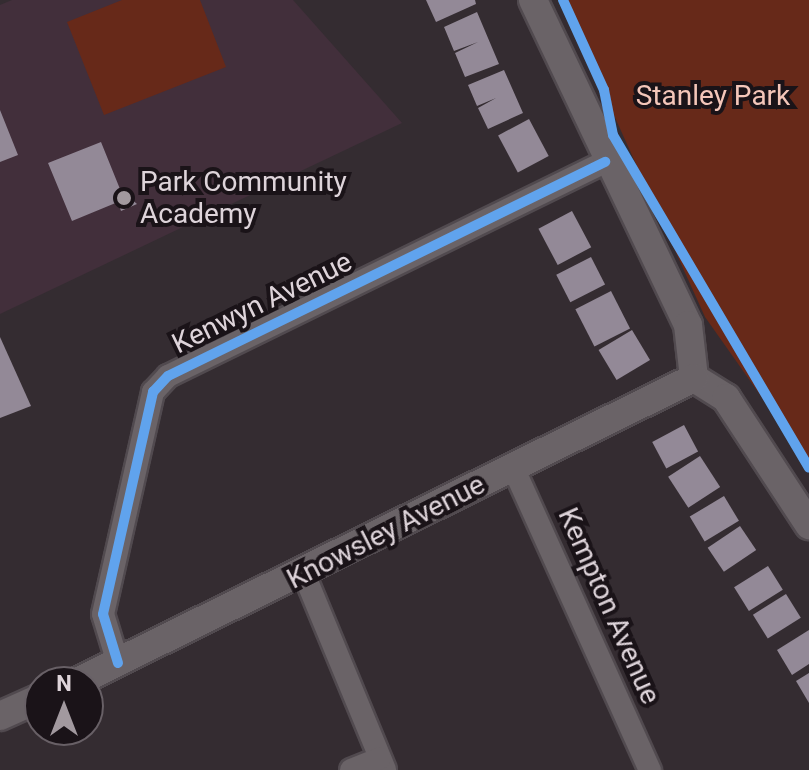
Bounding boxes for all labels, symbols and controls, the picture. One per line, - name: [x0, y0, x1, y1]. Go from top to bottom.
- park label: Stanley Park: [636, 79, 790, 113]
- place label: Park Community Academy: [140, 165, 347, 231]
- marker: Park Community Academy: [115, 189, 133, 207]
- street label: Kenwyn Avenue: [167, 245, 357, 361]
- street label: Knowsley Avenue: [282, 468, 490, 596]
- street label: Kempton Avenue: [551, 503, 667, 709]
- north arrow: [24, 666, 104, 746]
- text: N: [56, 671, 72, 696]

